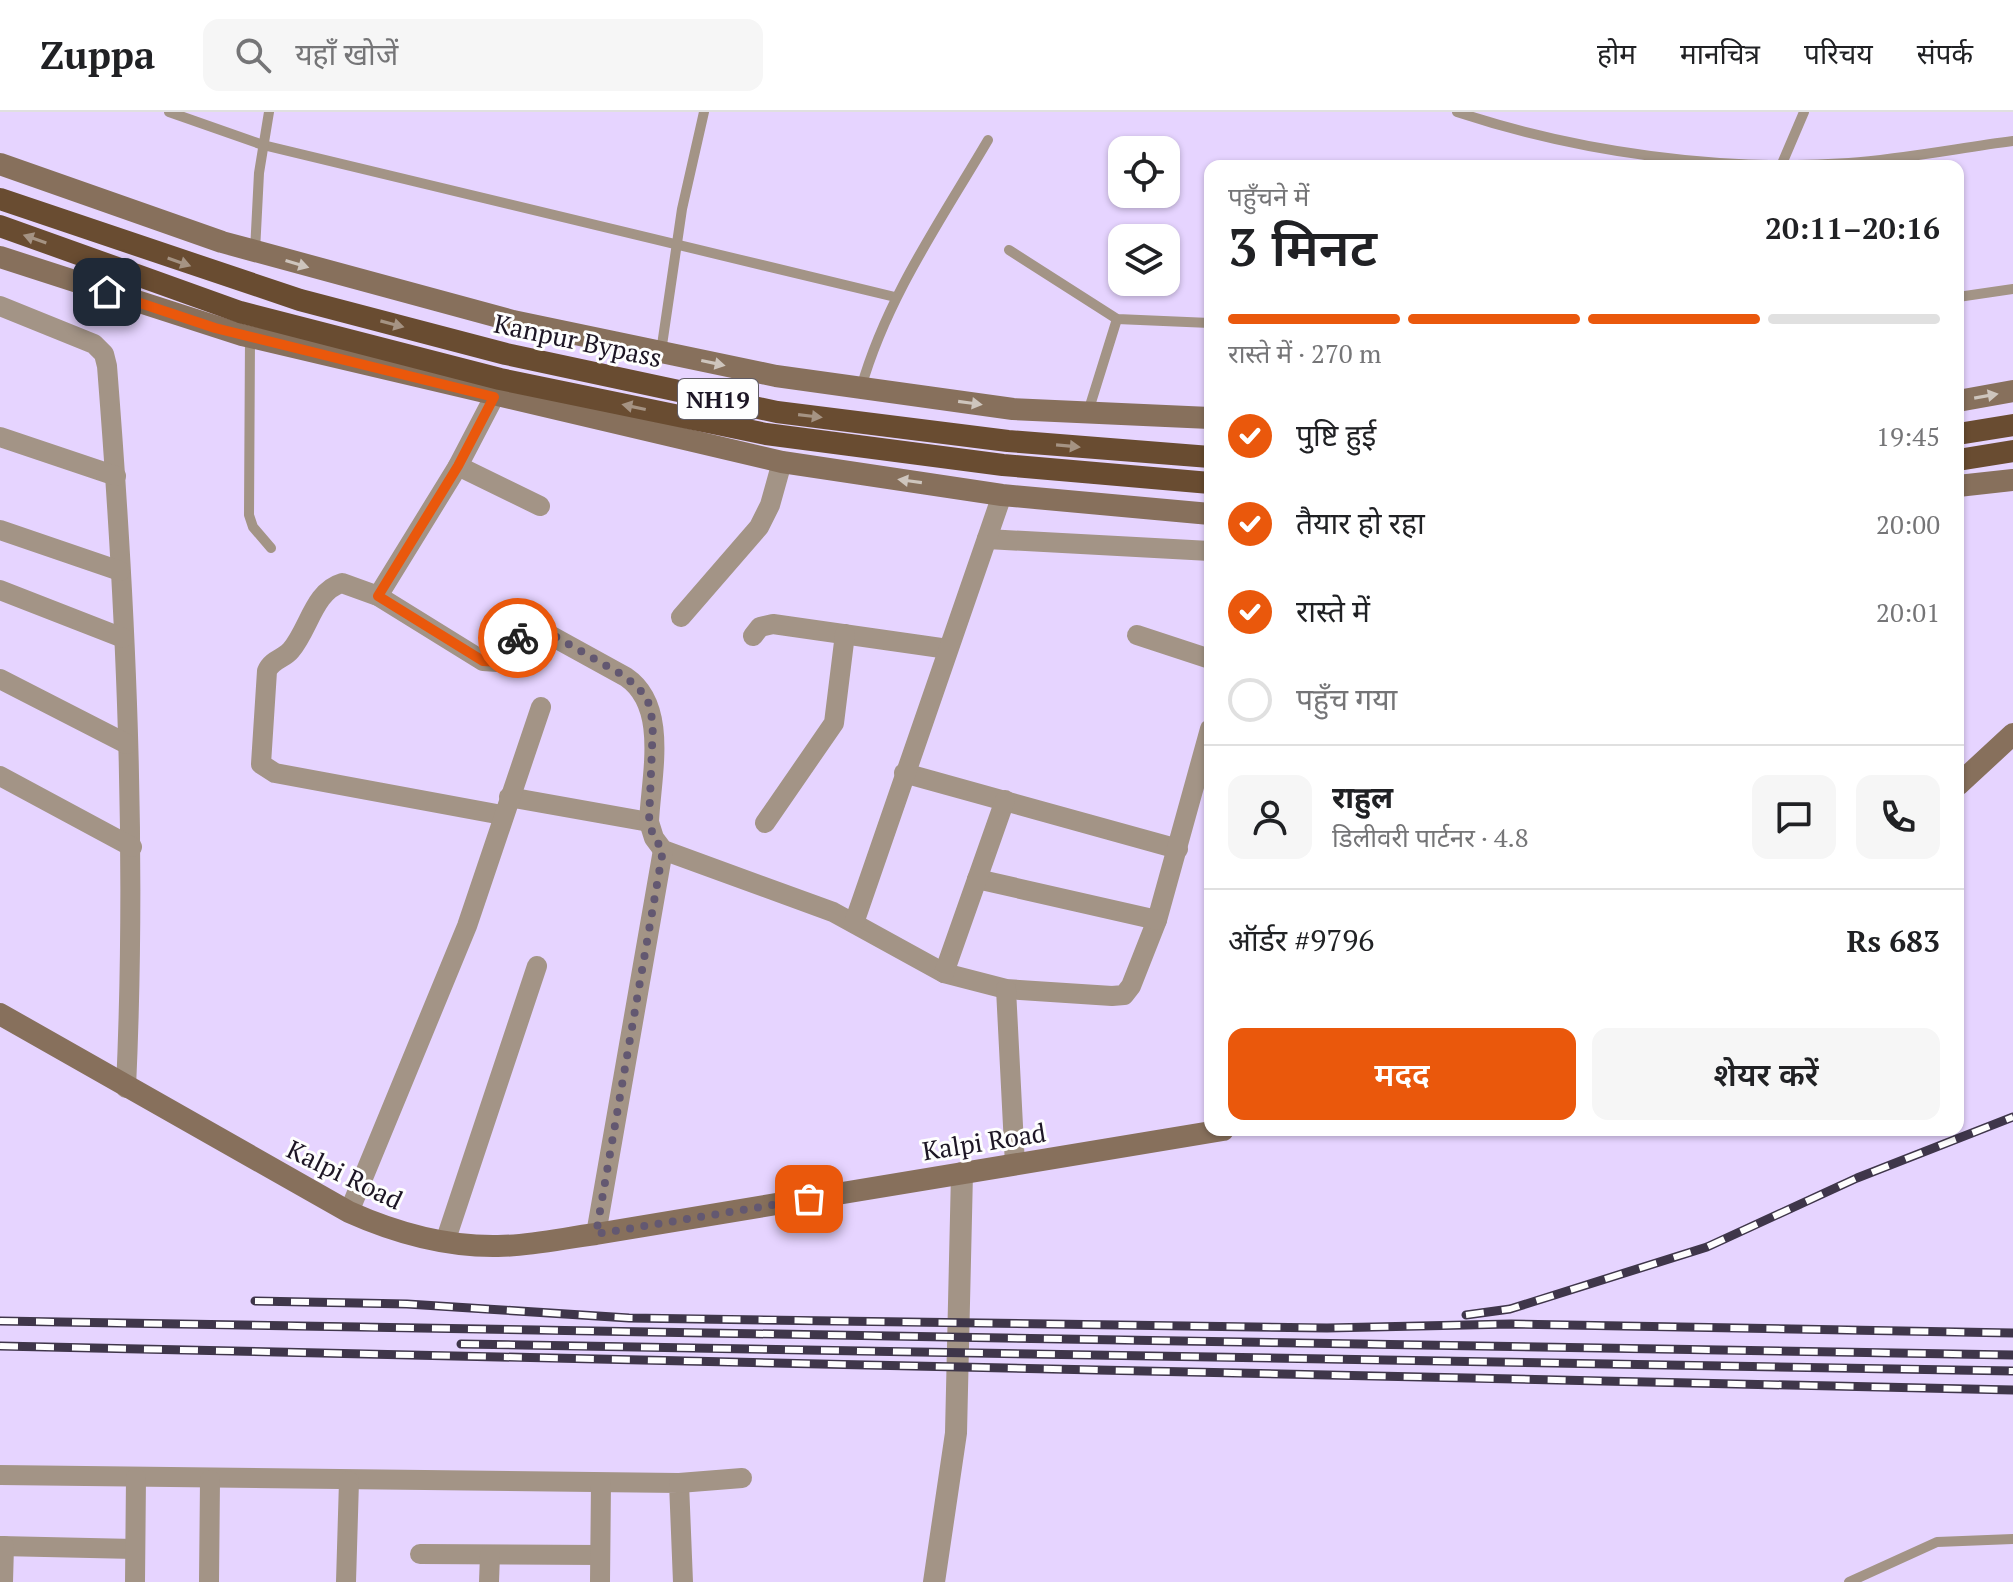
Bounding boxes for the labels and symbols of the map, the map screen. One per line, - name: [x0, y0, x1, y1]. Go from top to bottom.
- one-way arrow: [23, 232, 47, 244]
- one-way arrow: [167, 256, 191, 268]
- pin: [73, 258, 141, 326]
- one-way arrow: [285, 258, 309, 271]
- street label: Kanpur Bypass: [491, 306, 665, 374]
- one-way arrow: [380, 319, 405, 331]
- one-way arrow: [701, 357, 726, 369]
- road number: NH19: [678, 379, 758, 419]
- one-way arrow: [1973, 390, 1998, 402]
- one-way arrow: [958, 397, 983, 410]
- one-way arrow: [621, 400, 646, 412]
- one-way arrow: [798, 410, 823, 423]
- one-way arrow: [1056, 440, 1081, 453]
- one-way arrow: [897, 474, 922, 487]
- courier: [478, 598, 558, 678]
- street label: Kalpi Road: [920, 1114, 1048, 1168]
- street label: Kalpi Road: [282, 1131, 408, 1217]
- pin: [775, 1165, 843, 1233]

